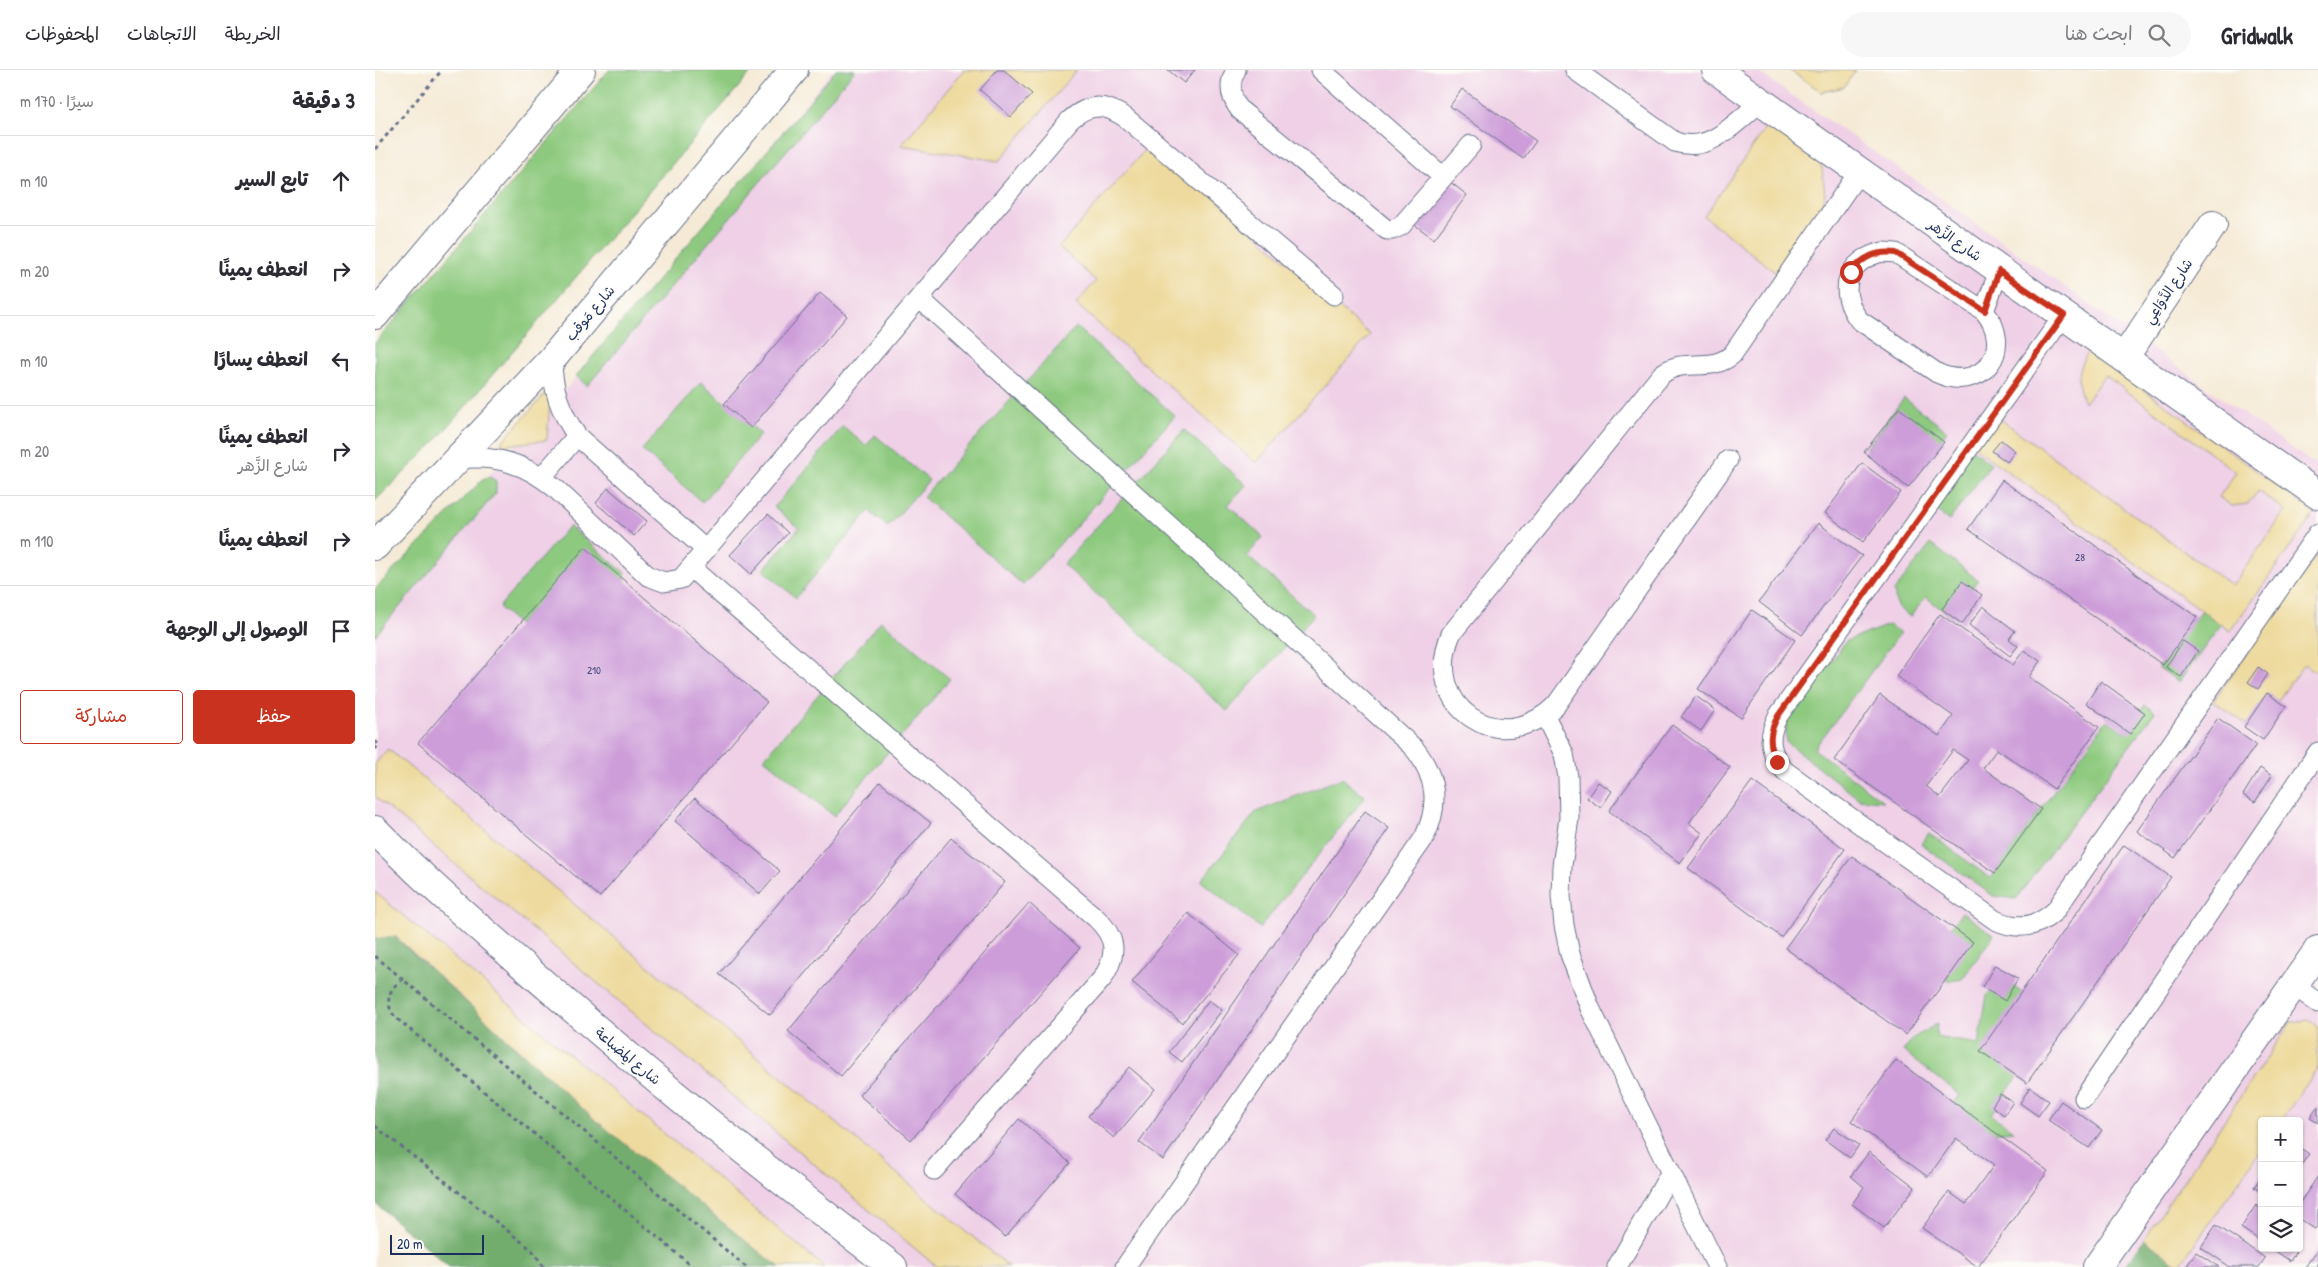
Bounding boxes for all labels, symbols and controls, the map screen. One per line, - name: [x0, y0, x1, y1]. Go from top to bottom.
- search box: [1841, 12, 2191, 57]
- text: Gridwalk: [2221, 19, 2293, 51]
- text: ابحث هنا: [2065, 20, 2133, 46]
- text: المحفوظات: [25, 21, 99, 46]
- text: الاتجاهات: [127, 21, 197, 46]
- text: الخريطة: [225, 21, 281, 46]
- icon: search: [2145, 21, 2173, 49]
- text: 3 دقيقة: [292, 86, 355, 115]
- text: سيرًا · 170 m: [20, 90, 94, 112]
- text: تابع السير: [236, 166, 308, 192]
- icon: ahead: [327, 167, 355, 195]
- text: 10 m: [20, 170, 48, 192]
- street label: شارع الزَّهر: [1923, 214, 1986, 266]
- street label: شارع الدَّوَاعِي: [2139, 254, 2200, 329]
- text: انعطف يمينًا: [219, 256, 308, 282]
- icon: right: [327, 257, 355, 285]
- text: 20 m: [20, 260, 49, 282]
- route start: [1840, 261, 1863, 284]
- street label: شارع مَوقب: [561, 281, 619, 345]
- text: انعطف يسارًا: [214, 346, 308, 372]
- icon: left: [327, 347, 355, 375]
- text: 10 m: [20, 350, 48, 372]
- text: انعطف يمينًا: [219, 423, 308, 449]
- icon: right: [327, 437, 355, 465]
- text: 20 m: [20, 440, 49, 462]
- text: شارع الزَّهر: [238, 454, 308, 476]
- text: انعطف يمينًا: [219, 526, 308, 552]
- icon: right: [327, 527, 355, 555]
- text: 110 m: [20, 530, 53, 552]
- house number: 28: [2075, 550, 2085, 564]
- text: الوصول إلى الوجهة: [166, 616, 308, 642]
- icon: arrive: [327, 617, 355, 645]
- house number: 210: [587, 663, 601, 677]
- button: مشاركة: [20, 690, 183, 744]
- button: حفظ: [193, 690, 355, 744]
- route end: [1766, 751, 1789, 774]
- street label: شارع المِضباعة: [591, 1023, 665, 1089]
- map controls: [2258, 1117, 2303, 1252]
- button: +: [2258, 1117, 2303, 1162]
- button: −: [2258, 1162, 2303, 1207]
- button: layers: [2258, 1207, 2303, 1252]
- scale bar: [390, 1232, 484, 1255]
- text: 20 m: [397, 1234, 423, 1253]

